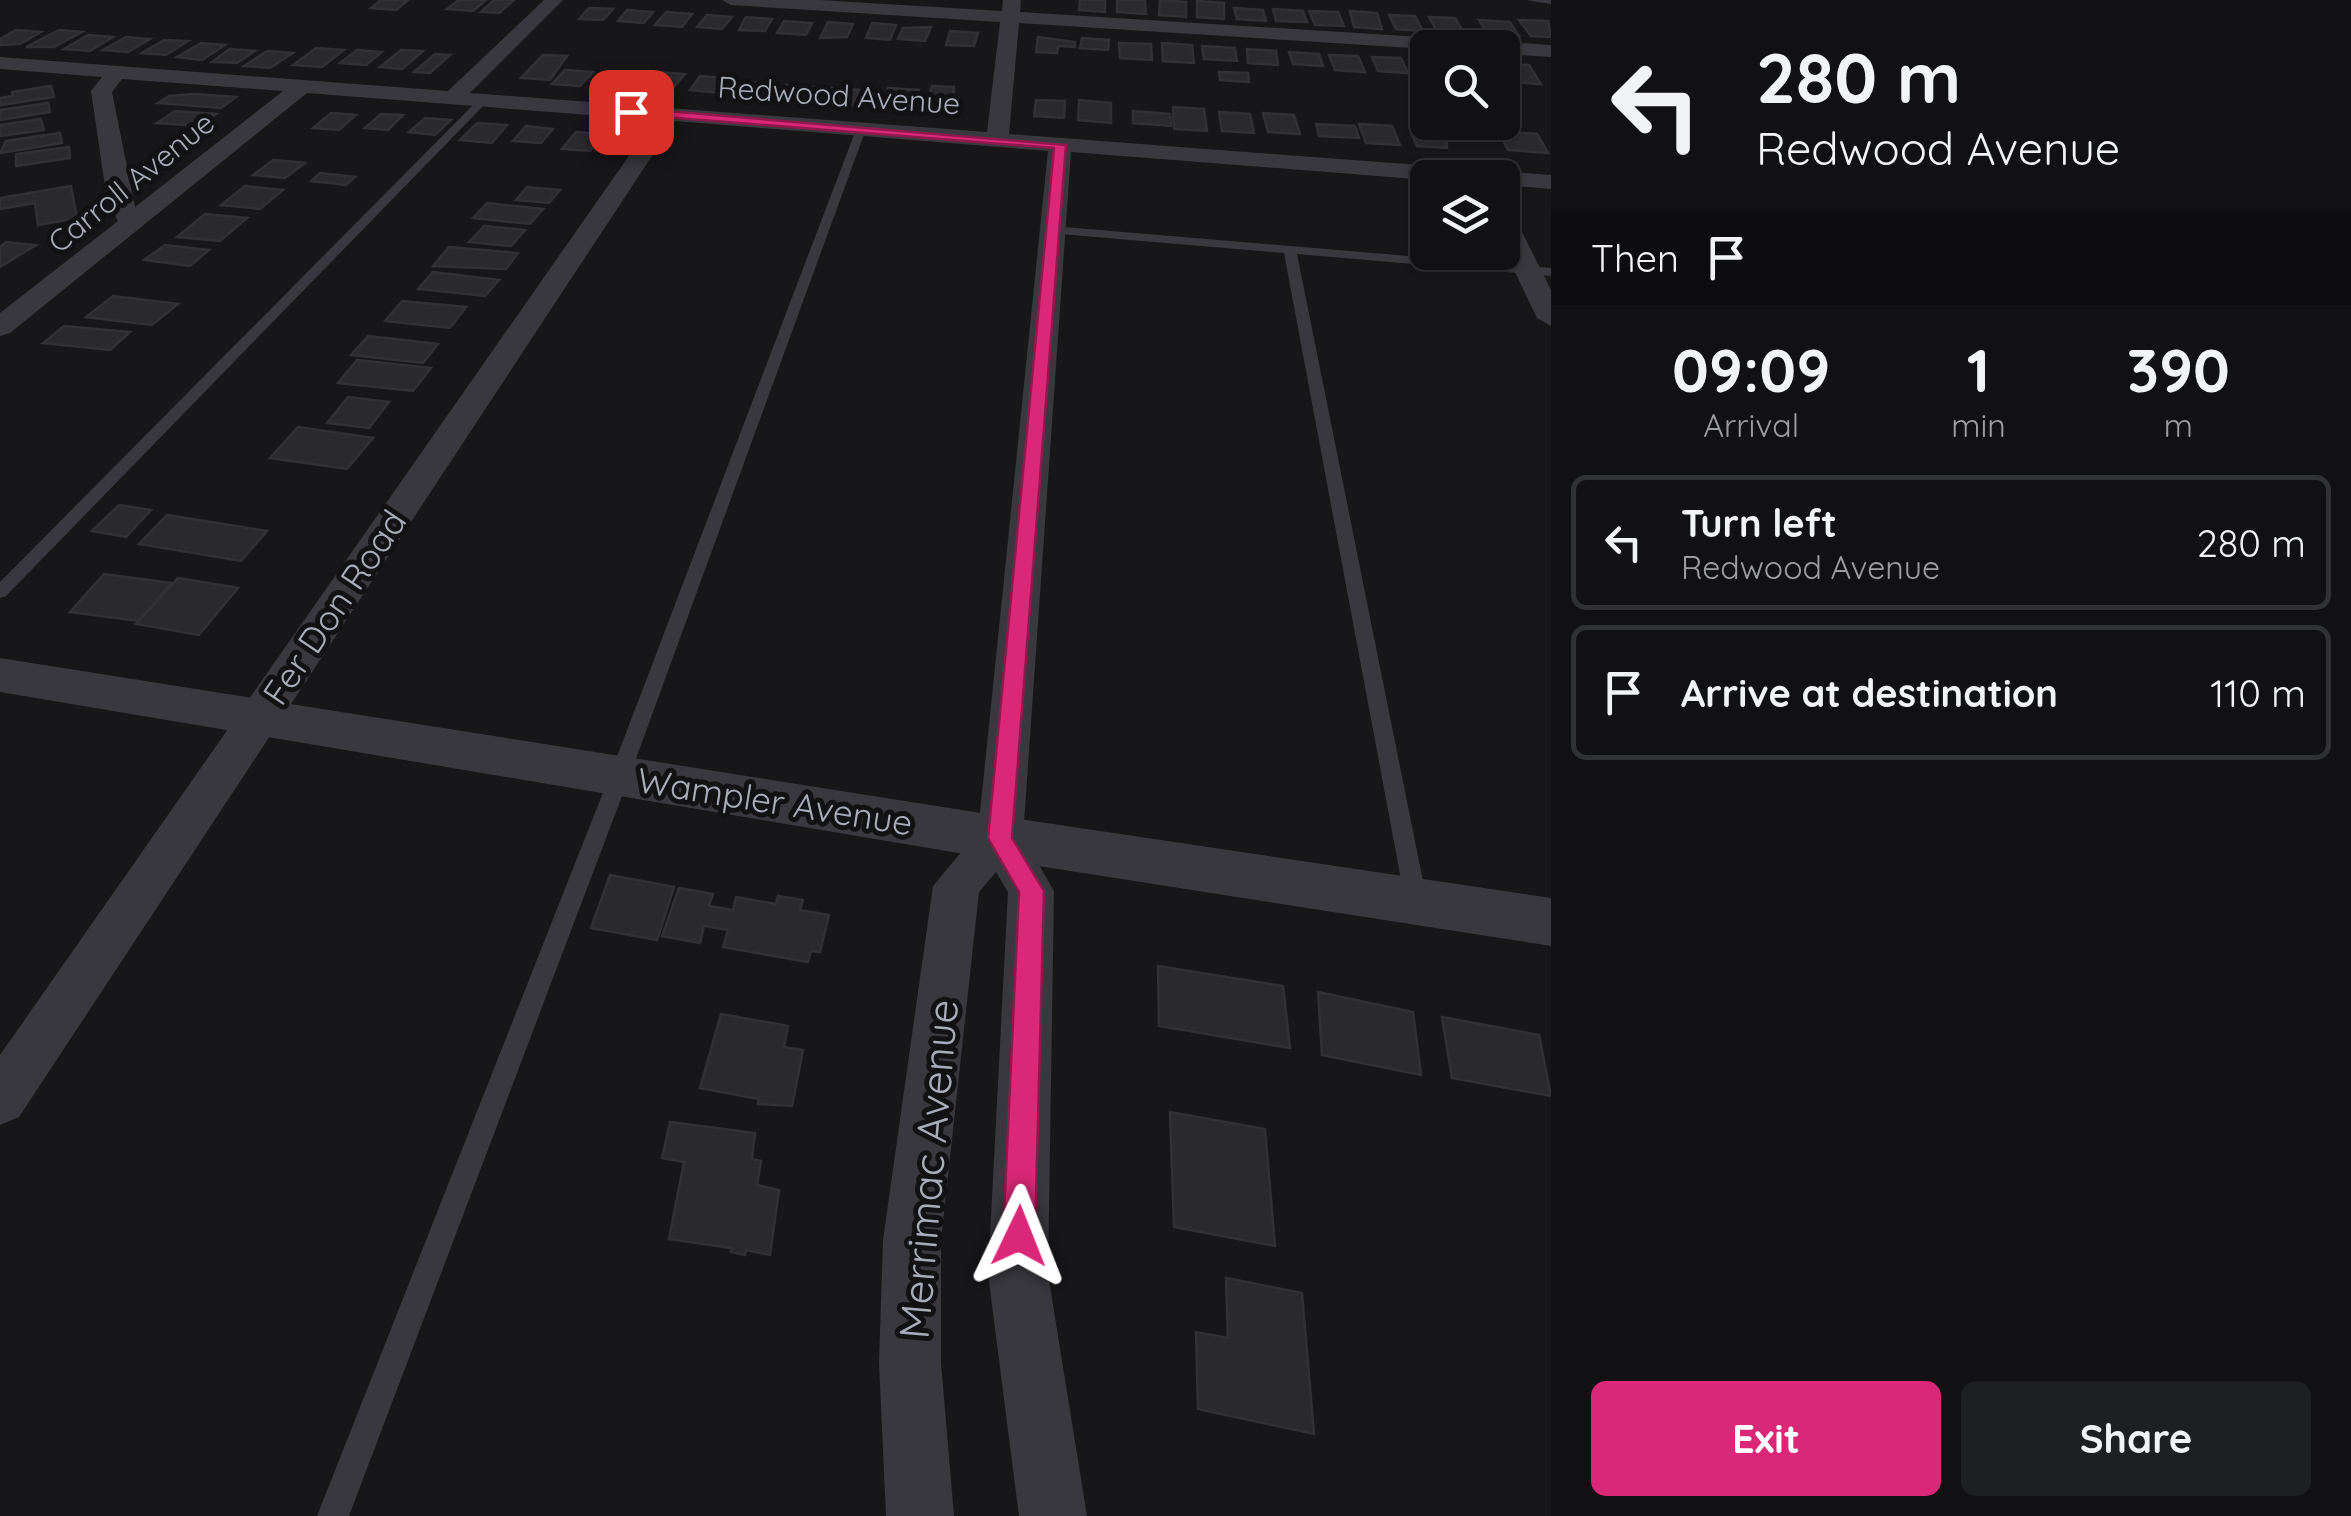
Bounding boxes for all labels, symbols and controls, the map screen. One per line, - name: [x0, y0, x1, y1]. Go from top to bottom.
- map controls: [1410, 30, 1520, 270]
- button: search: [1410, 30, 1520, 140]
- text: 280 m: [1756, 33, 1961, 121]
- icon: left: [1591, 40, 1721, 170]
- street label: Redwood Avenue: [717, 68, 961, 122]
- pin: [589, 70, 674, 155]
- icon: arrive: [604, 85, 659, 140]
- street label: Carroll Avenue: [40, 103, 222, 261]
- text: Redwood Avenue: [1756, 120, 2120, 176]
- button: layers: [1410, 160, 1520, 270]
- icon: arrive: [1699, 230, 1754, 285]
- text: Then: [1591, 234, 1679, 282]
- text: 09:09: [1672, 332, 1830, 407]
- text: 1: [1967, 332, 1990, 407]
- text: 390: [2127, 332, 2230, 407]
- text: Arrival: [1703, 405, 1799, 445]
- text: min: [1951, 405, 2006, 445]
- text: m: [2164, 405, 2193, 445]
- text: Turn left: [1681, 499, 1837, 547]
- street label: Fer Don Road: [253, 501, 415, 713]
- icon: left: [1596, 515, 1651, 570]
- text: 280 m: [2197, 519, 2306, 567]
- text: Redwood Avenue: [1681, 547, 1940, 587]
- icon: arrive: [1596, 665, 1651, 720]
- text: Arrive at destination: [1681, 669, 2058, 717]
- text: 110 m: [2210, 669, 2306, 717]
- street label: Wampler Avenue: [634, 758, 916, 844]
- street label: Merrimac Avenue: [887, 997, 969, 1341]
- position arrow: [967, 1184, 1071, 1288]
- button: Exit: [1591, 1381, 1941, 1496]
- button: Share: [1961, 1381, 2311, 1496]

